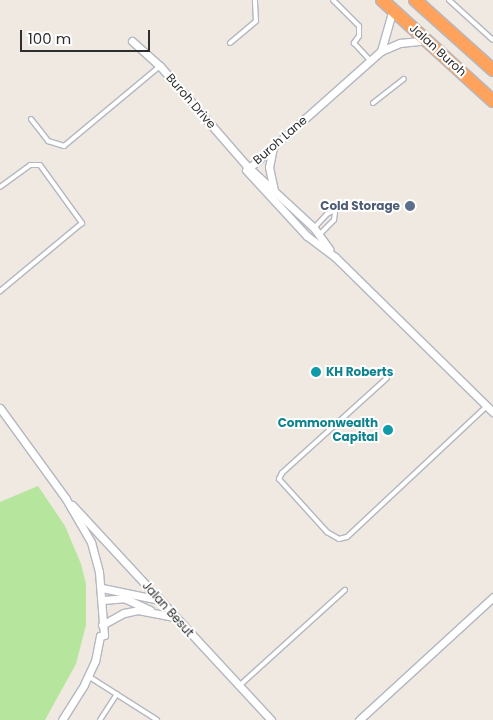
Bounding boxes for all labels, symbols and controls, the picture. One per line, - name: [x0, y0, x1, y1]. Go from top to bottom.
- scale bar: [22, 20, 152, 52]
- street label: Jalan Buroh: [407, 21, 469, 79]
- text: 100 m: [28, 28, 71, 49]
- street label: Buroh Drive: [163, 71, 219, 131]
- street label: Buroh Lane: [250, 113, 310, 167]
- place label: Cold Storage: [320, 199, 400, 213]
- marker: Cold Storage: [404, 200, 416, 212]
- place label: KH Roberts: [326, 365, 393, 379]
- marker: KH Roberts: [310, 366, 322, 378]
- place label: Commonwealth Capital: [278, 416, 378, 444]
- marker: Commonwealth Capital: [382, 424, 394, 436]
- street label: Jalan Besut: [139, 578, 197, 640]

